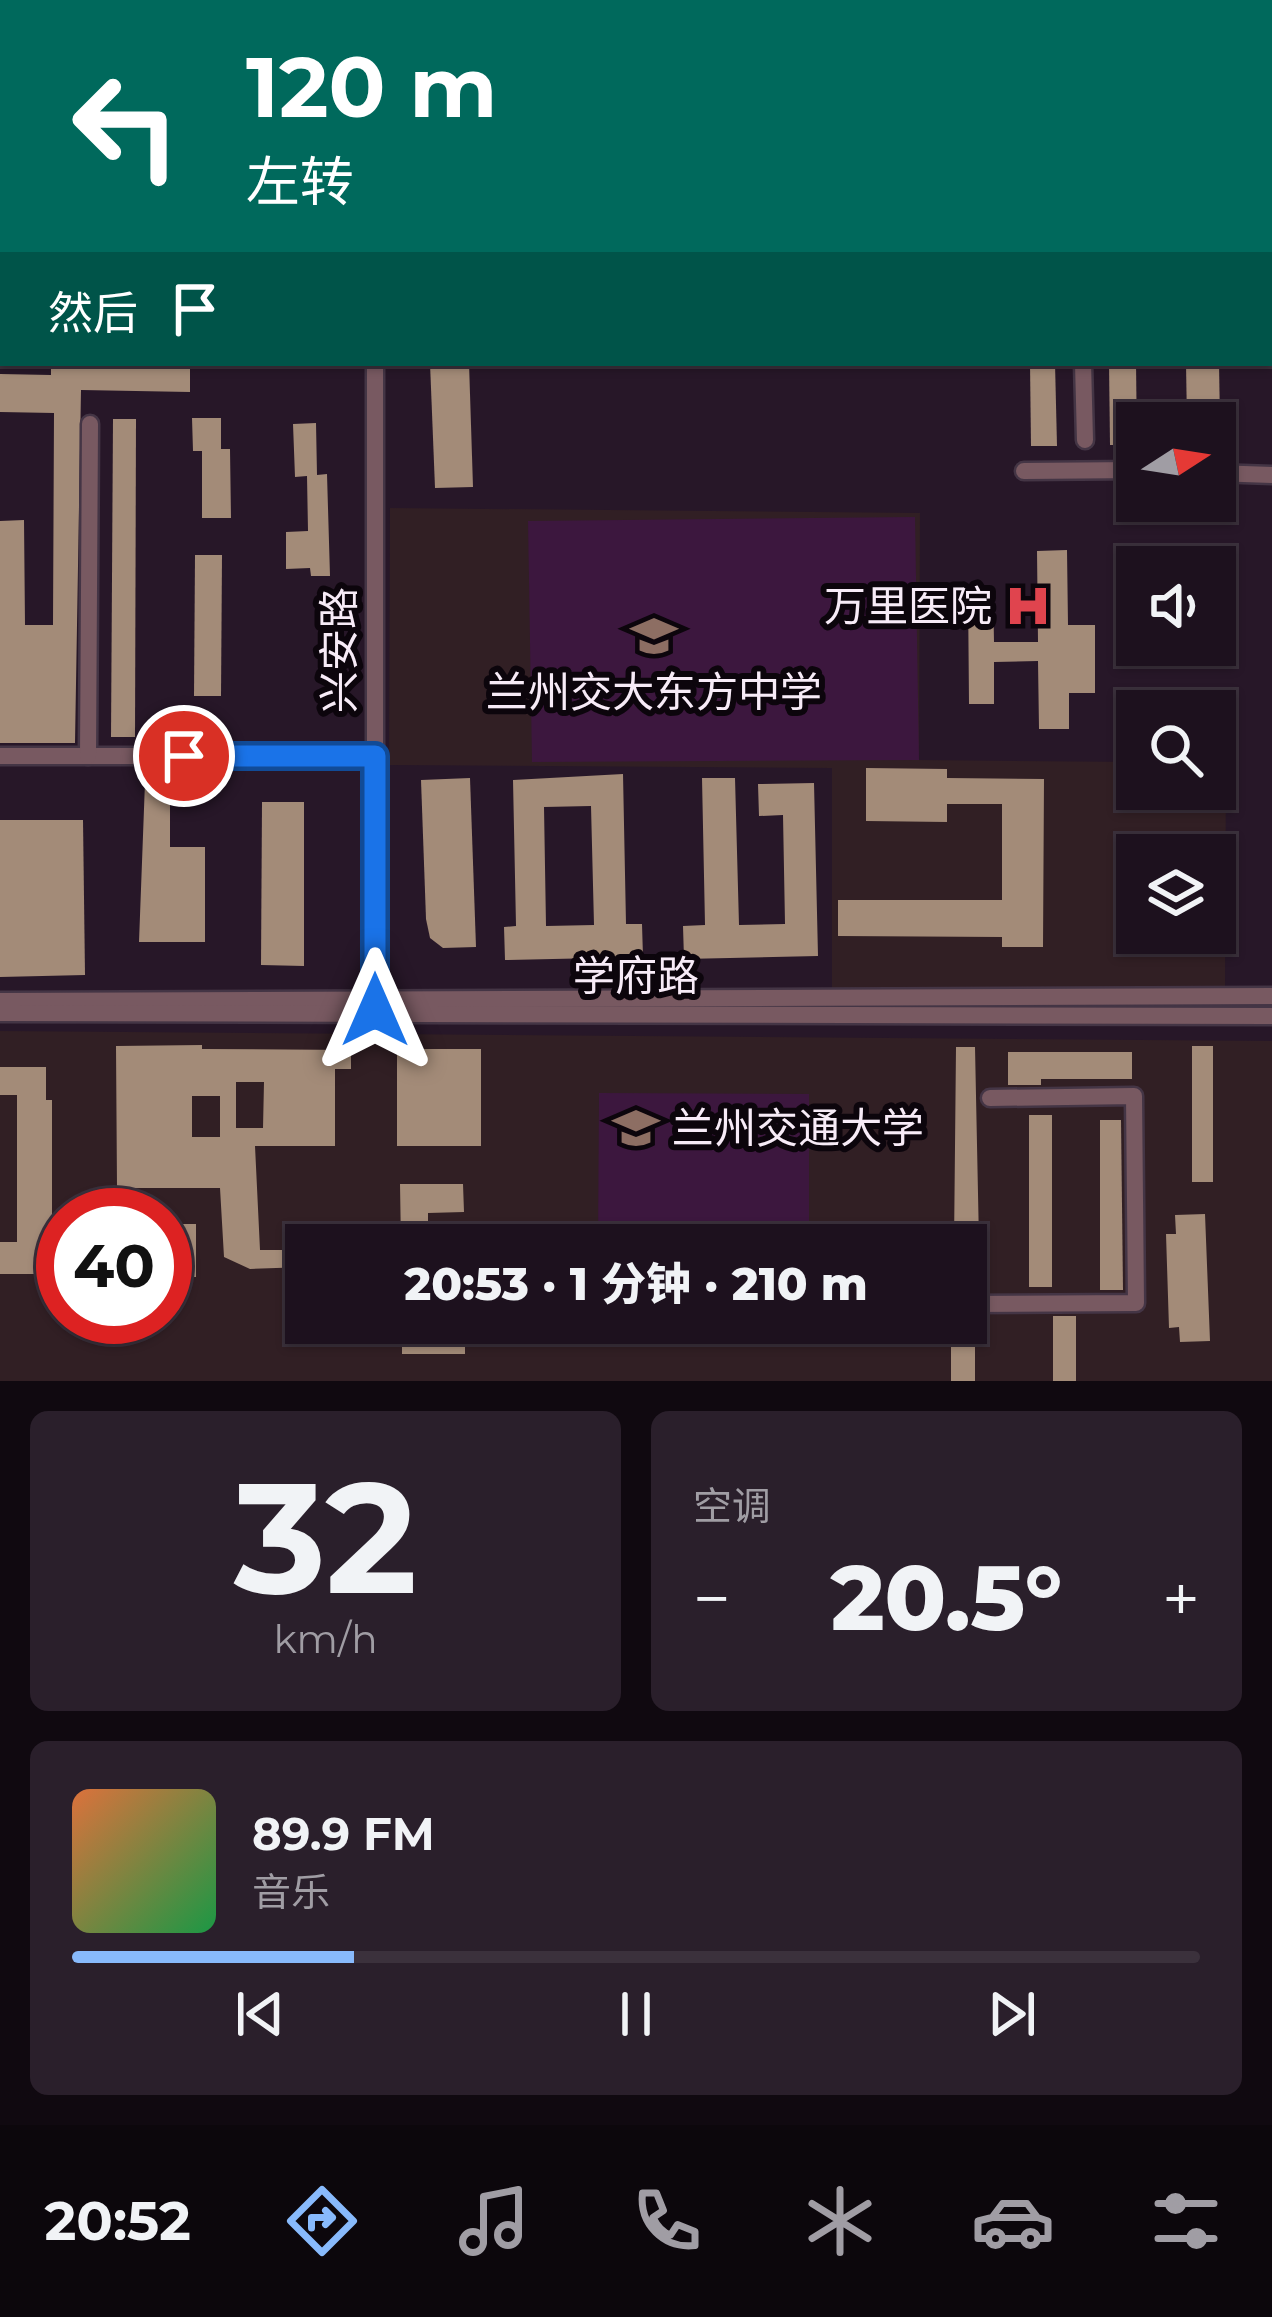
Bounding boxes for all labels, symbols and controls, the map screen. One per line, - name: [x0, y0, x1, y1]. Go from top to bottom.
- text: 120 m: [246, 36, 497, 138]
- icon: left: [48, 48, 204, 204]
- text: 左转: [246, 149, 354, 215]
- icon: arrive: [162, 276, 228, 342]
- text: 然后: [48, 285, 138, 340]
- north arrow: [1116, 402, 1236, 522]
- map controls: [1116, 402, 1236, 954]
- button: sound: [1116, 546, 1236, 666]
- place label: 万里医院: [824, 580, 992, 632]
- hospital icon: 万里医院: [1003, 581, 1053, 631]
- street label: 兴安路: [313, 587, 365, 713]
- school or university icon: 兰州交大东方中学: [629, 611, 679, 661]
- place label: 兰州交大东方中学: [486, 666, 822, 718]
- button: search: [1116, 690, 1236, 810]
- pin: [133, 705, 235, 807]
- icon: arrive: [151, 723, 217, 789]
- button: layers: [1116, 834, 1236, 954]
- position arrow: [312, 947, 438, 1073]
- street label: 学府路: [573, 950, 699, 1002]
- place label: 兰州交通大学: [672, 1102, 924, 1154]
- school or university icon: 兰州交通大学: [611, 1103, 661, 1153]
- speed limit sign: 40: [36, 1188, 192, 1344]
- text: 20:53 · 1 分钟 · 210 m: [404, 1256, 868, 1311]
- text: 32: [234, 1442, 417, 1632]
- text: 空调: [693, 1482, 771, 1530]
- text: 20.5°: [831, 1543, 1062, 1653]
- text: −: [693, 1558, 731, 1639]
- text: +: [1162, 1558, 1200, 1639]
- text: km/h: [273, 1615, 378, 1663]
- text: 89.9 FM: [252, 1806, 435, 1861]
- text: 音乐: [252, 1868, 330, 1916]
- icon: previous: [227, 1981, 293, 2047]
- icon: pause: [603, 1981, 669, 2047]
- icon: next: [979, 1981, 1045, 2047]
- icon: directions: [280, 2179, 364, 2263]
- icon: music: [452, 2179, 536, 2263]
- icon: phone: [625, 2179, 709, 2263]
- icon: climate: [798, 2179, 882, 2263]
- icon: car: [971, 2179, 1055, 2263]
- icon: filters: [1144, 2179, 1228, 2263]
- text: 20:52: [44, 2188, 191, 2254]

